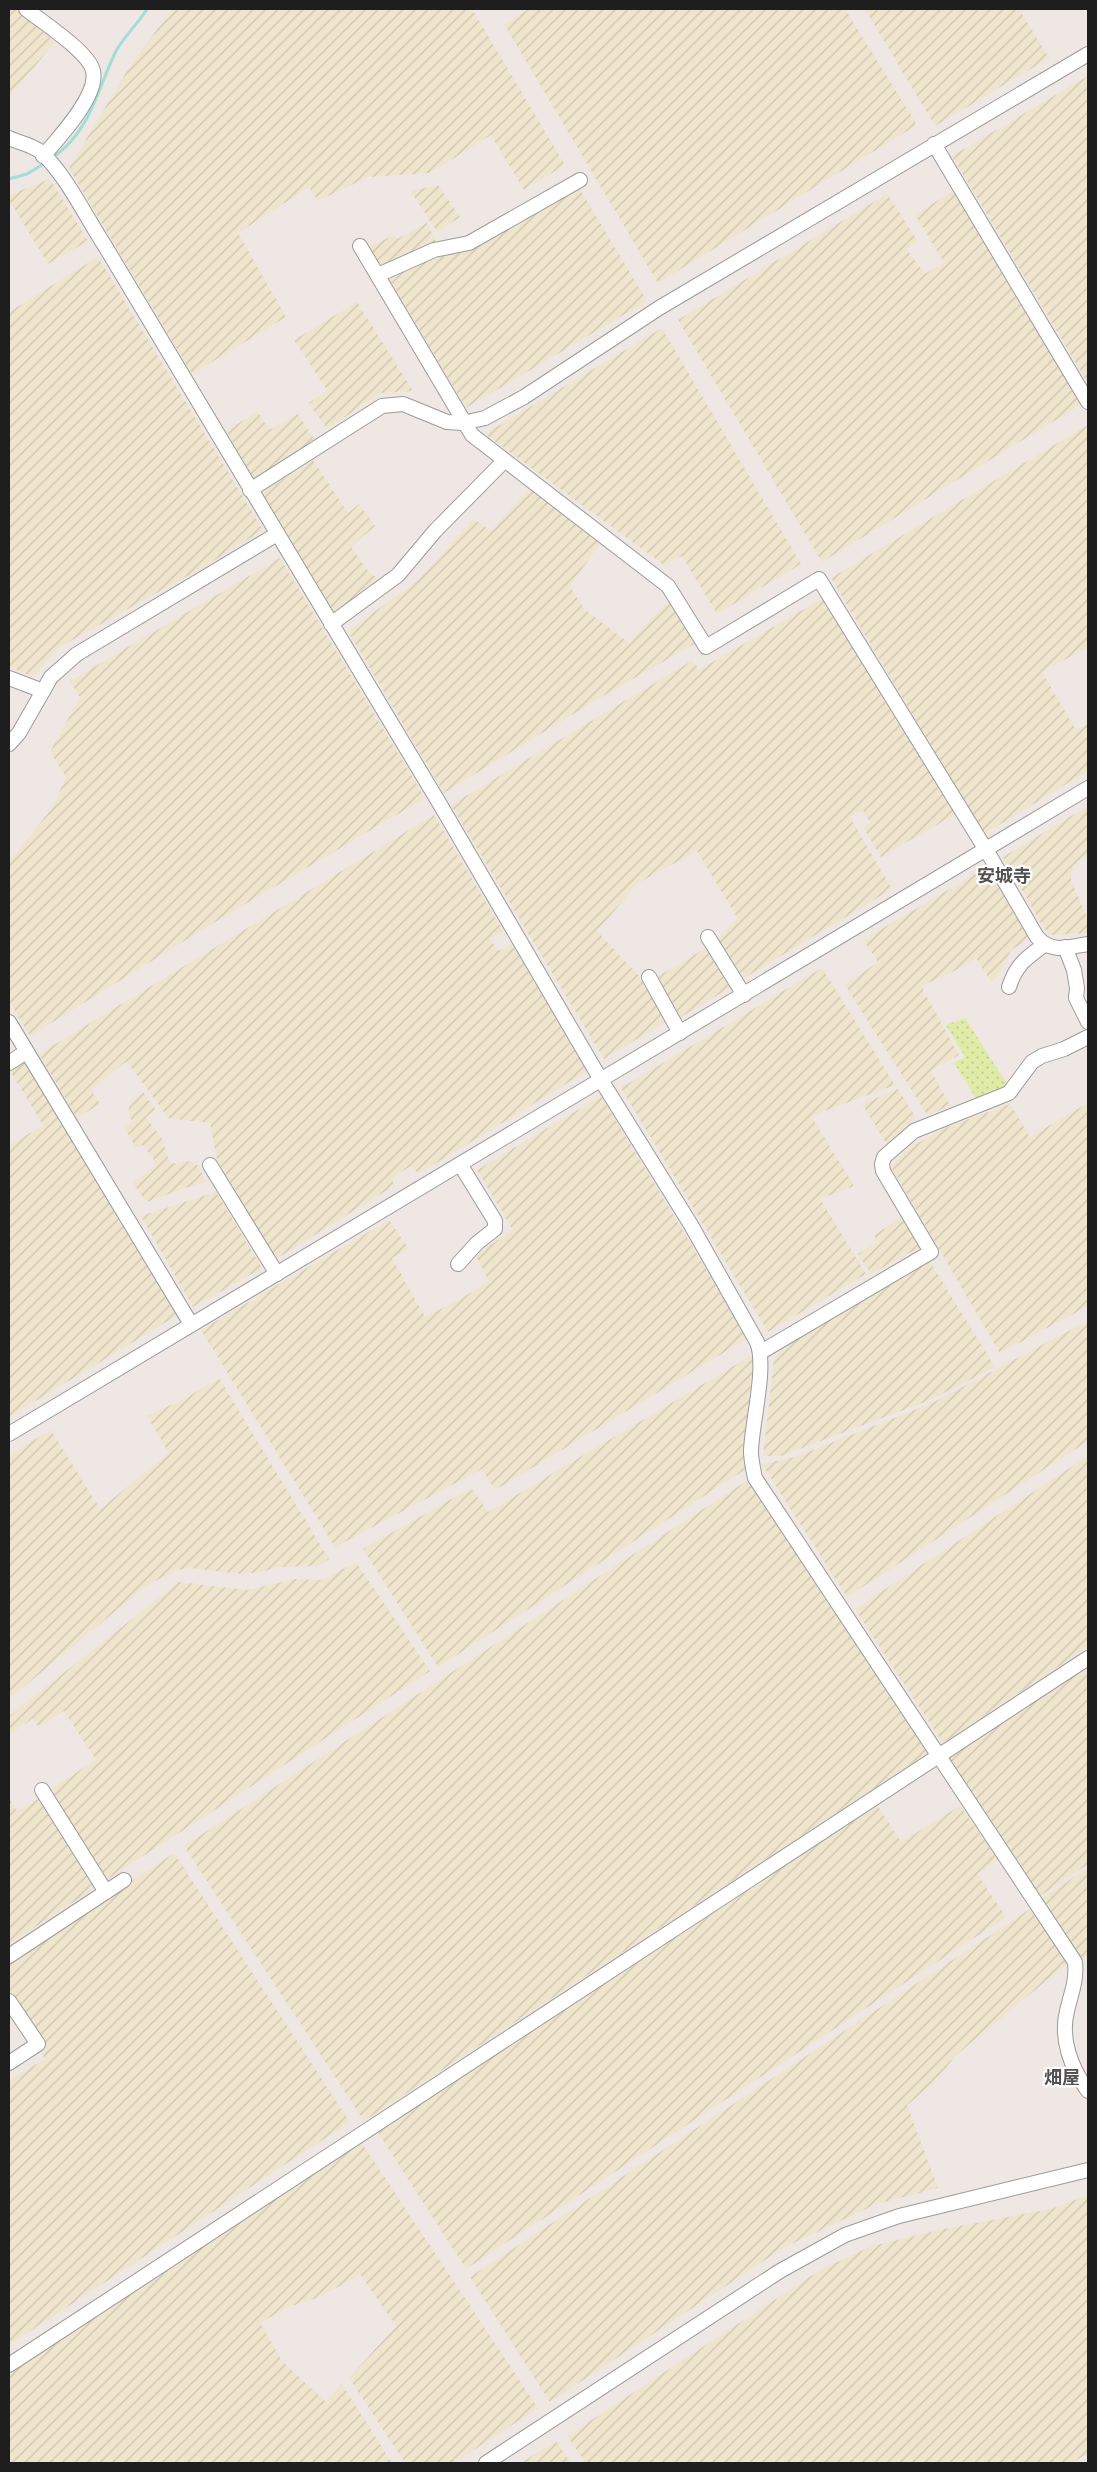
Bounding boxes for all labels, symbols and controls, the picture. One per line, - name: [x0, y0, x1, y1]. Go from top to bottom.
- district label: 安城寺: [977, 865, 1031, 887]
- district label: 畑屋: [1044, 2067, 1080, 2089]

